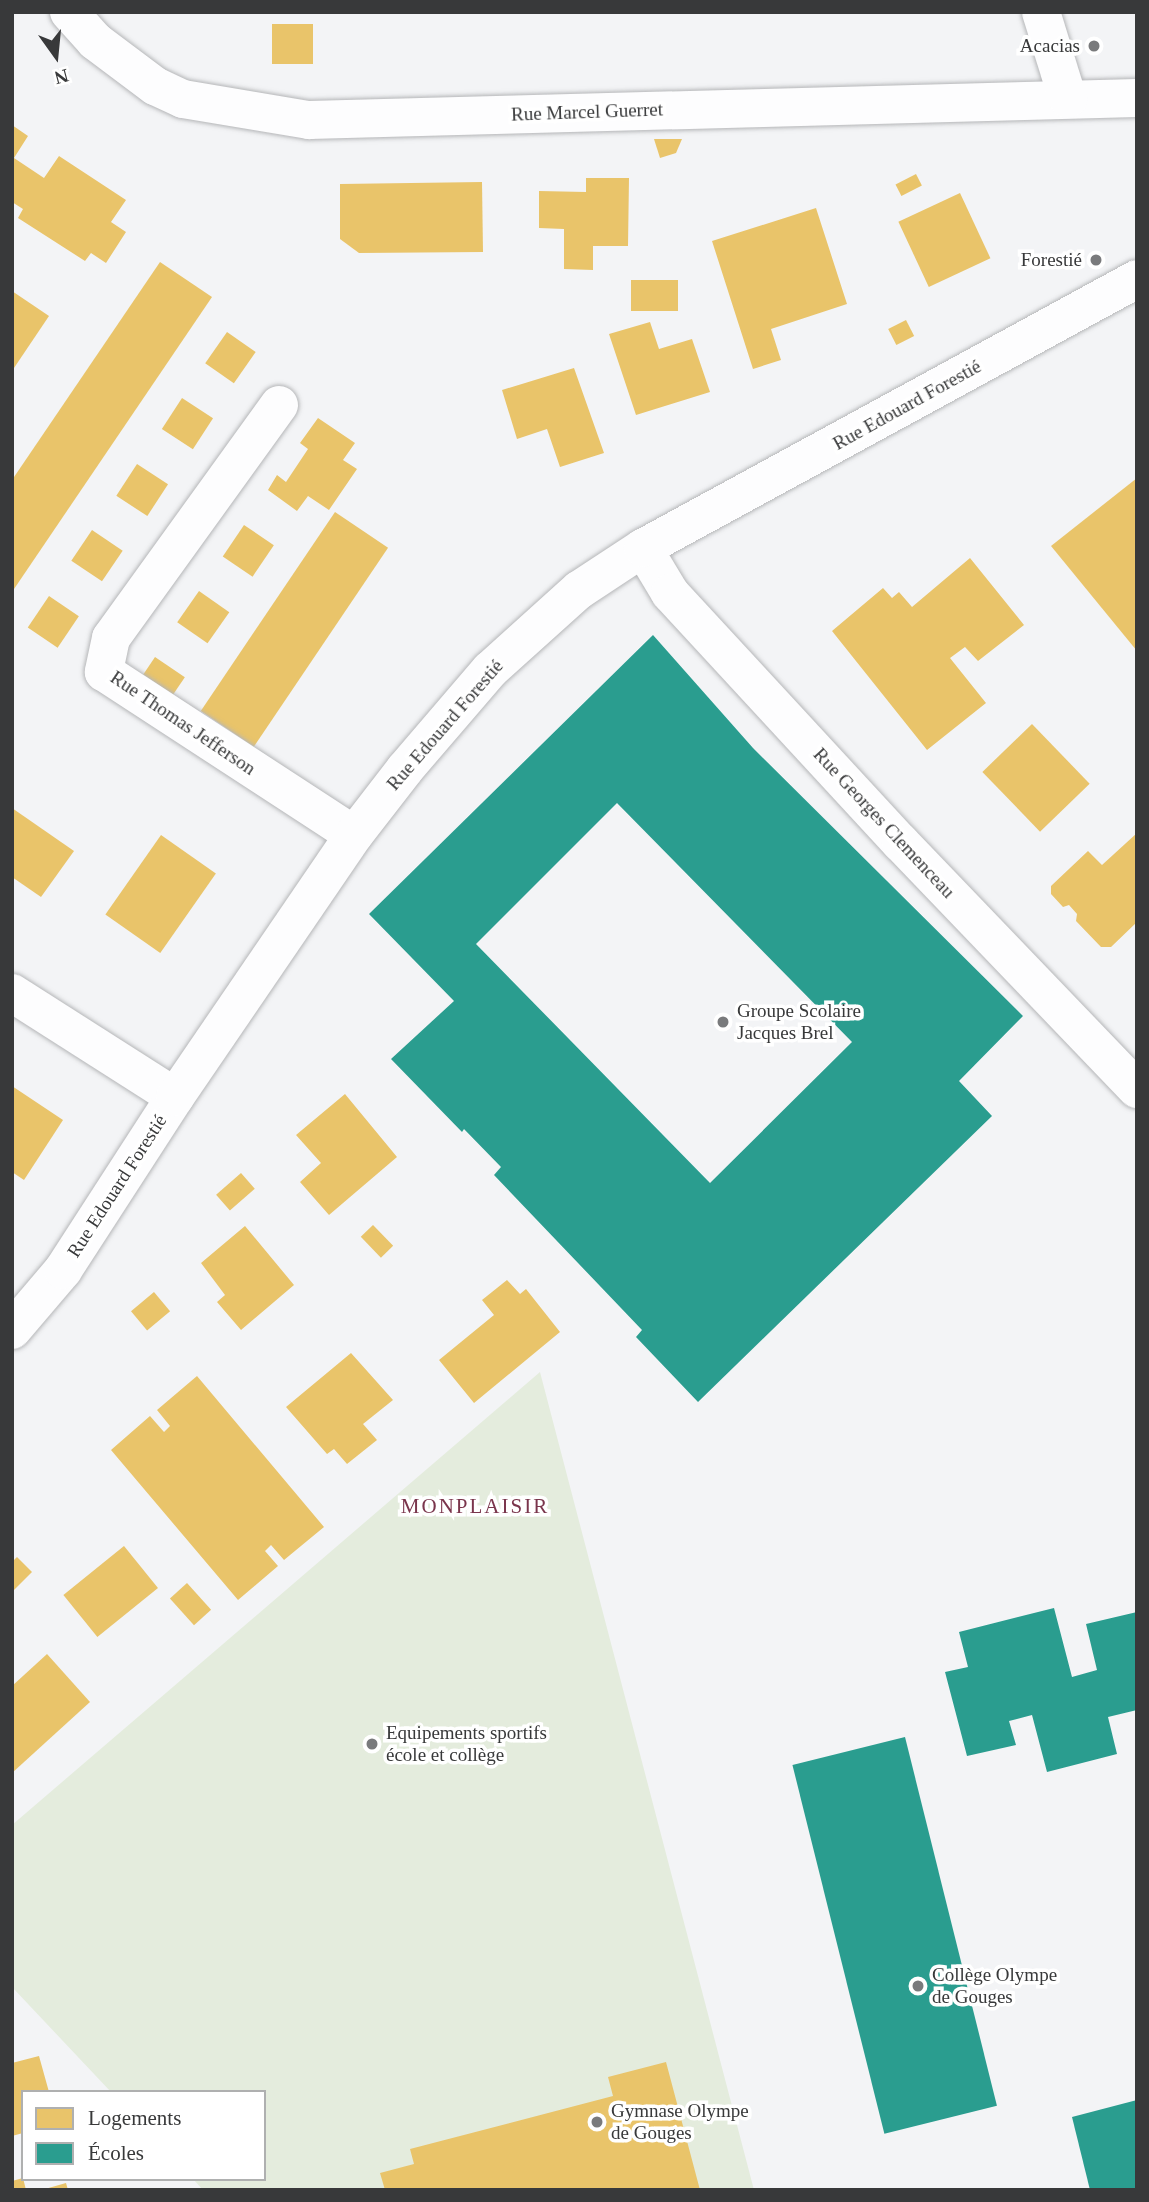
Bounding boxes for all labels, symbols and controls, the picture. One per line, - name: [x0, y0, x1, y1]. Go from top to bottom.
- north arrow: [21, 21, 91, 91]
- place label: Acacias: [1020, 35, 1080, 57]
- marker: Acacias: [1086, 38, 1102, 54]
- text: N: [52, 65, 71, 89]
- street label: Rue Marcel Guerret: [511, 98, 663, 126]
- place label: Forestié: [1021, 249, 1082, 271]
- marker: Forestié: [1088, 252, 1104, 268]
- street label: Rue Edouard Forestié: [829, 355, 985, 455]
- street label: Rue Edouard Forestié: [382, 655, 508, 795]
- street label: Rue Thomas Jefferson: [106, 666, 260, 780]
- street label: Rue Georges Clemenceau: [808, 743, 960, 903]
- place label: Groupe Scolaire Jacques Brel: [737, 1000, 861, 1044]
- marker: Groupe Scolaire Jacques Brel: [715, 1014, 731, 1030]
- street label: Rue Edouard Forestié: [62, 1110, 172, 1262]
- district label: MONPLAISIR: [402, 1493, 548, 1519]
- place label: Equipements sportifs école et collège: [386, 1722, 547, 1766]
- marker: Equipements sportifs école et collège: [364, 1736, 380, 1752]
- place label: Collège Olympe de Gouges: [932, 1964, 1057, 2008]
- marker: Collège Olympe de Gouges: [910, 1978, 926, 1994]
- legend: [21, 2090, 266, 2181]
- place label: Gymnase Olympe de Gouges: [611, 2100, 749, 2144]
- text: Logements: [88, 2106, 181, 2130]
- marker: Gymnase Olympe de Gouges: [589, 2114, 605, 2130]
- text: Écoles: [88, 2141, 144, 2165]

